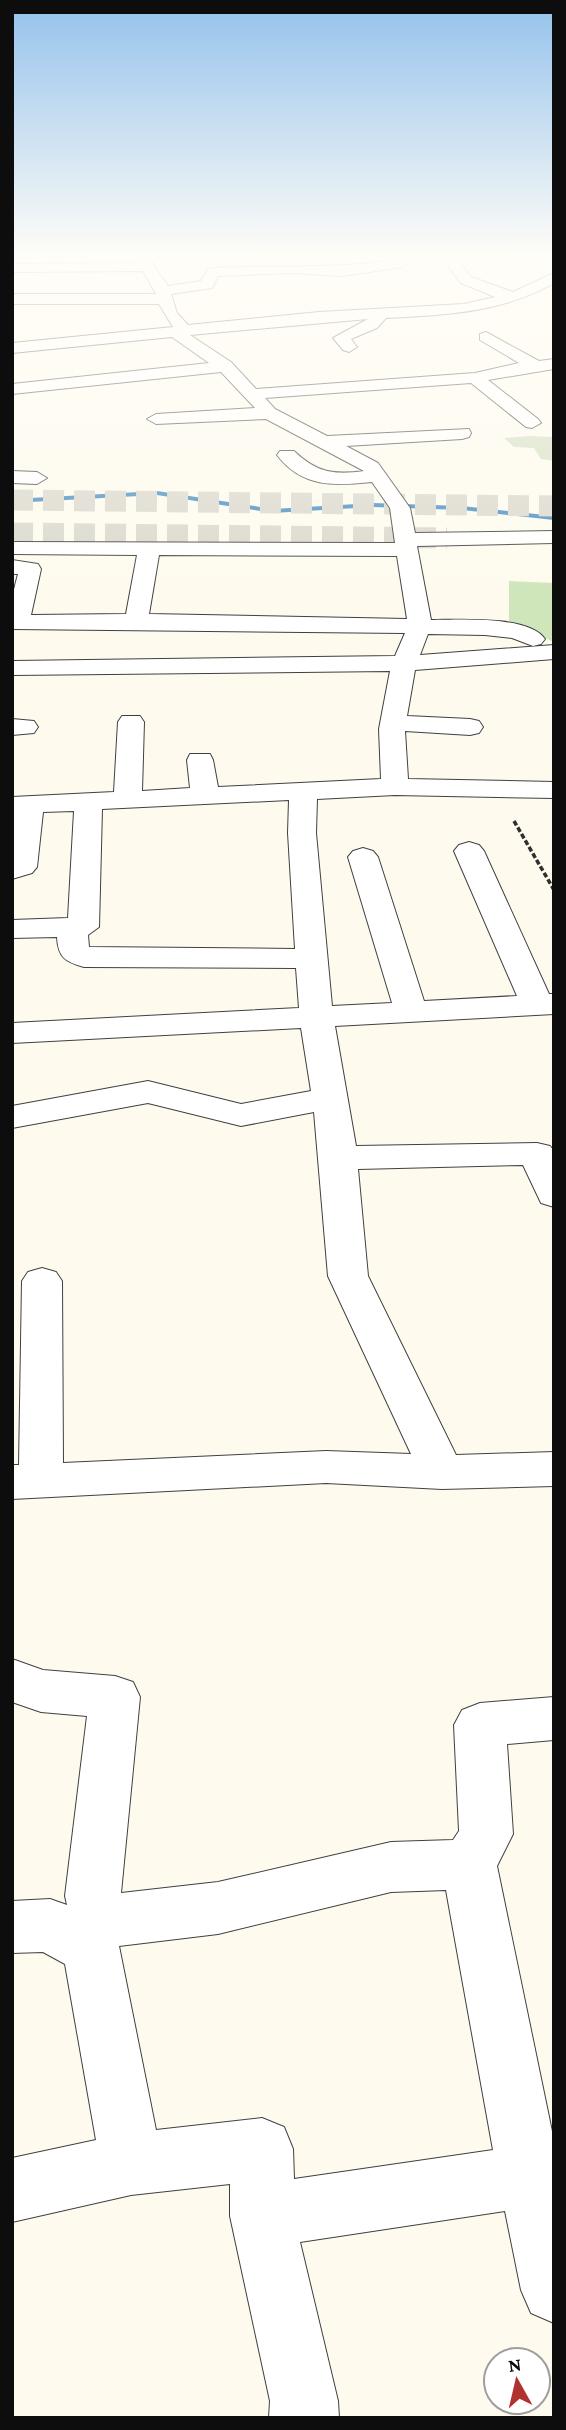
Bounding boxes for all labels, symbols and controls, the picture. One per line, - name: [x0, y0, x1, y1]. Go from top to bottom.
- north arrow: [482, 2346, 552, 2416]
- text: N: [507, 2353, 523, 2376]

